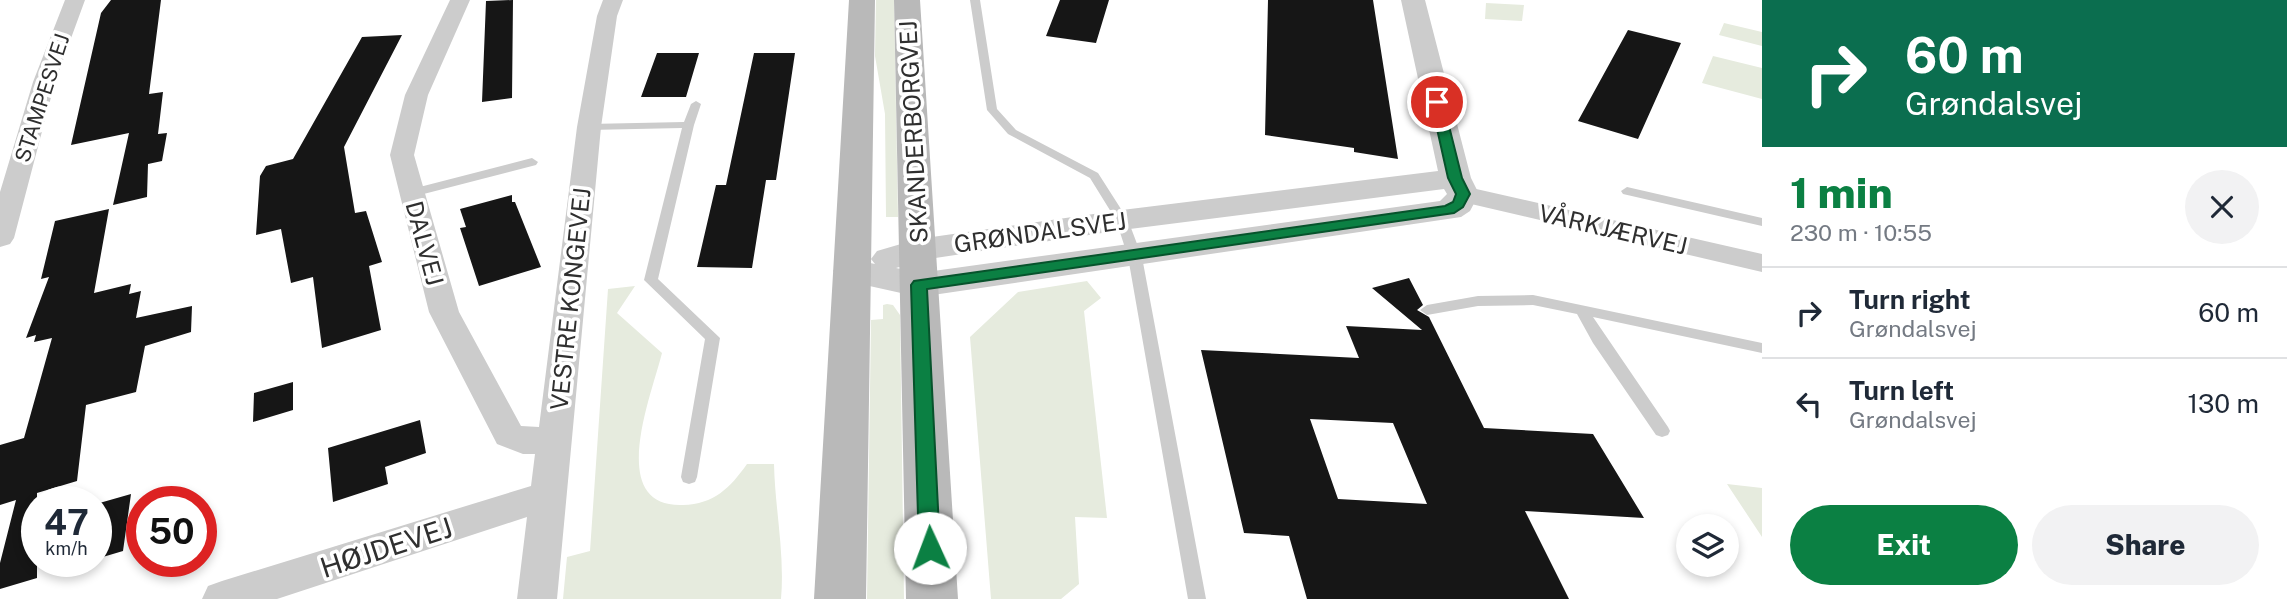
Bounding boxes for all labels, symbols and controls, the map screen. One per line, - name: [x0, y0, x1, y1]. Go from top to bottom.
- street label: SKANDERBORGVEJ: [893, 20, 933, 244]
- text: 60 m: [1905, 26, 2024, 84]
- icon: right: [1790, 28, 1881, 119]
- street label: STAMPESVEJ: [9, 31, 75, 165]
- pin: [1407, 72, 1467, 132]
- icon: arrive: [1418, 83, 1456, 121]
- text: Grøndalsvej: [1905, 85, 2082, 122]
- text: 1 min: [1790, 168, 1893, 217]
- button: close: [2185, 170, 2259, 244]
- street label: VESTRE KONGEVEJ: [544, 186, 596, 412]
- street label: VÅRKJÆRVEJ: [1536, 197, 1690, 260]
- street label: DALVEJ: [400, 198, 450, 288]
- street label: GRØNDALSVEJ: [952, 206, 1128, 258]
- text: 230 m · 10:55: [1790, 219, 1932, 246]
- text: Turn right: [1849, 284, 1971, 315]
- icon: right: [1790, 294, 1828, 332]
- text: 60 m: [2198, 297, 2259, 328]
- text: Grøndalsvej: [1849, 315, 1977, 342]
- text: Turn left: [1849, 375, 1954, 406]
- icon: left: [1790, 385, 1828, 423]
- text: 130 m: [2187, 388, 2259, 419]
- text: Grøndalsvej: [1849, 406, 1977, 433]
- speed limit sign: 50: [126, 486, 217, 577]
- text: 47: [44, 502, 89, 543]
- button: Exit: [1790, 505, 2018, 585]
- button: Share: [2032, 505, 2259, 585]
- street label: HØJDEVEJ: [316, 510, 456, 584]
- position arrow: [893, 511, 967, 585]
- map controls: [1676, 514, 1739, 577]
- button: layers: [1676, 514, 1739, 577]
- text: km/h: [45, 538, 88, 559]

